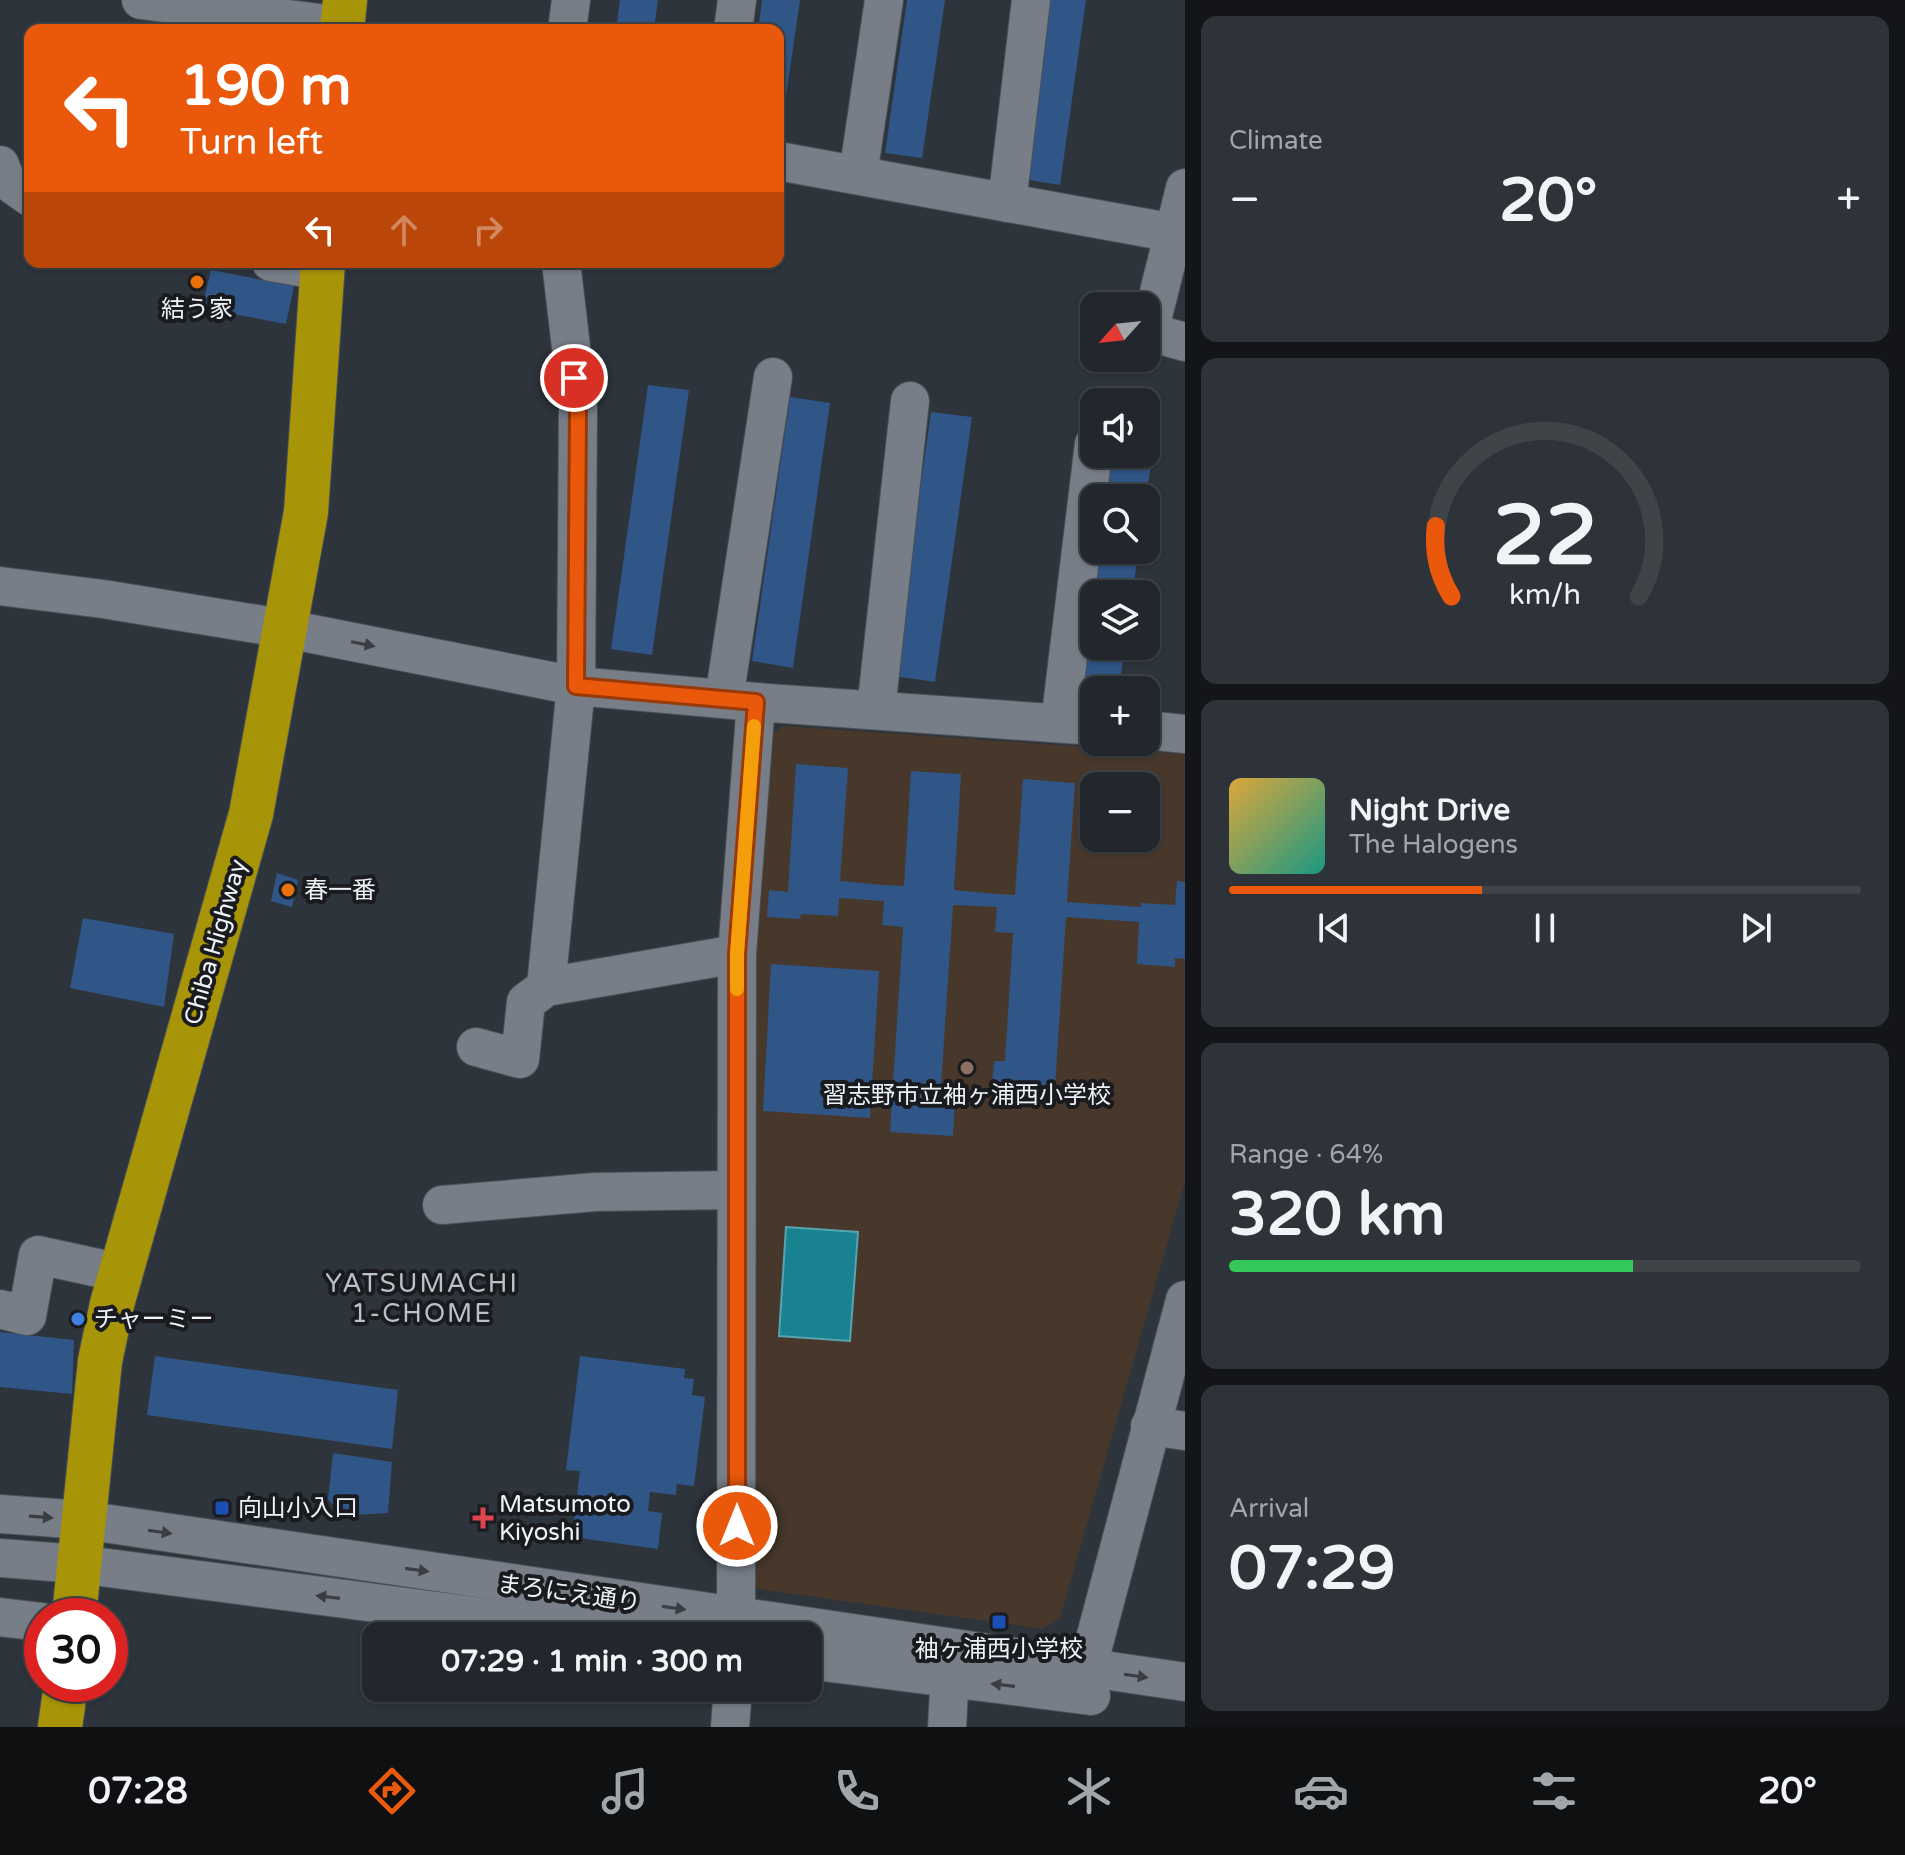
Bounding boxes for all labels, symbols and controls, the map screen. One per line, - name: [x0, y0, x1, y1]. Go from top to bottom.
- text: 190 m: [180, 53, 351, 120]
- icon: left: [48, 56, 152, 160]
- text: Turn left: [180, 121, 323, 164]
- text: Climate: [1229, 125, 1323, 156]
- text: 20°: [1499, 165, 1597, 237]
- text: −: [1229, 174, 1260, 227]
- text: +: [1836, 174, 1861, 227]
- icon: left: [298, 208, 342, 252]
- icon: ahead: [382, 208, 426, 252]
- icon: right: [466, 208, 510, 252]
- marker: 結う家: [188, 273, 206, 291]
- north arrow: [1080, 292, 1160, 372]
- map controls: [1080, 292, 1160, 852]
- place label: 結う家: [161, 295, 233, 324]
- pin: [540, 344, 608, 412]
- icon: arrive: [552, 356, 596, 400]
- button: sound: [1080, 388, 1160, 468]
- button: search: [1080, 484, 1160, 564]
- text: 22: [1493, 487, 1597, 587]
- text: km/h: [1509, 578, 1581, 612]
- button: layers: [1080, 580, 1160, 660]
- one-way arrow: [351, 639, 376, 651]
- button: +: [1080, 676, 1160, 756]
- button: −: [1080, 772, 1160, 852]
- text: Night Drive: [1349, 792, 1510, 829]
- text: The Halogens: [1349, 829, 1518, 860]
- street label: Chiba Highway: [178, 856, 253, 1028]
- place label: 春一番: [304, 876, 376, 905]
- marker: 春一番: [279, 881, 297, 899]
- icon: previous: [1312, 906, 1356, 950]
- icon: pause: [1523, 906, 1567, 950]
- icon: next: [1734, 906, 1778, 950]
- marker: 習志野市立袖ヶ浦西小学校: [958, 1059, 976, 1077]
- place label: 習志野市立袖ヶ浦西小学校: [823, 1081, 1111, 1110]
- text: Range · 64%: [1229, 1139, 1383, 1170]
- text: 320 km: [1229, 1179, 1445, 1251]
- district label: YATSUMACHI 1-CHOME: [325, 1268, 519, 1329]
- place label: チャーミー: [94, 1305, 214, 1334]
- marker: チャーミー: [69, 1310, 87, 1328]
- position arrow: [695, 1484, 779, 1568]
- place label: Matsumoto Kiyoshi: [499, 1490, 631, 1547]
- text: Arrival: [1229, 1493, 1309, 1524]
- place label: 向山小入口: [238, 1494, 358, 1523]
- marker: 向山小入口: [213, 1499, 231, 1517]
- marker: Matsumoto Kiyoshi: [474, 1509, 492, 1527]
- one-way arrow: [29, 1511, 54, 1524]
- one-way arrow: [148, 1526, 173, 1539]
- text: 07:29: [1229, 1533, 1395, 1605]
- one-way arrow: [405, 1564, 430, 1577]
- street label: まろにえ通り: [496, 1569, 642, 1618]
- one-way arrow: [315, 1590, 340, 1603]
- speed limit sign: 30: [24, 1598, 128, 1702]
- one-way arrow: [662, 1602, 687, 1615]
- marker: 袖ヶ浦西小学校: [990, 1613, 1008, 1631]
- place label: 袖ヶ浦西小学校: [915, 1635, 1083, 1664]
- text: 07:29 · 1 min · 300 m: [441, 1643, 743, 1680]
- one-way arrow: [1123, 1670, 1148, 1683]
- one-way arrow: [990, 1678, 1015, 1691]
- icon: directions: [364, 1763, 420, 1819]
- icon: music: [597, 1763, 653, 1819]
- icon: phone: [829, 1763, 885, 1819]
- icon: climate: [1061, 1763, 1117, 1819]
- icon: car: [1293, 1763, 1349, 1819]
- icon: filters: [1526, 1763, 1582, 1819]
- text: 07:28: [88, 1770, 188, 1813]
- text: 20°: [1758, 1770, 1817, 1813]

